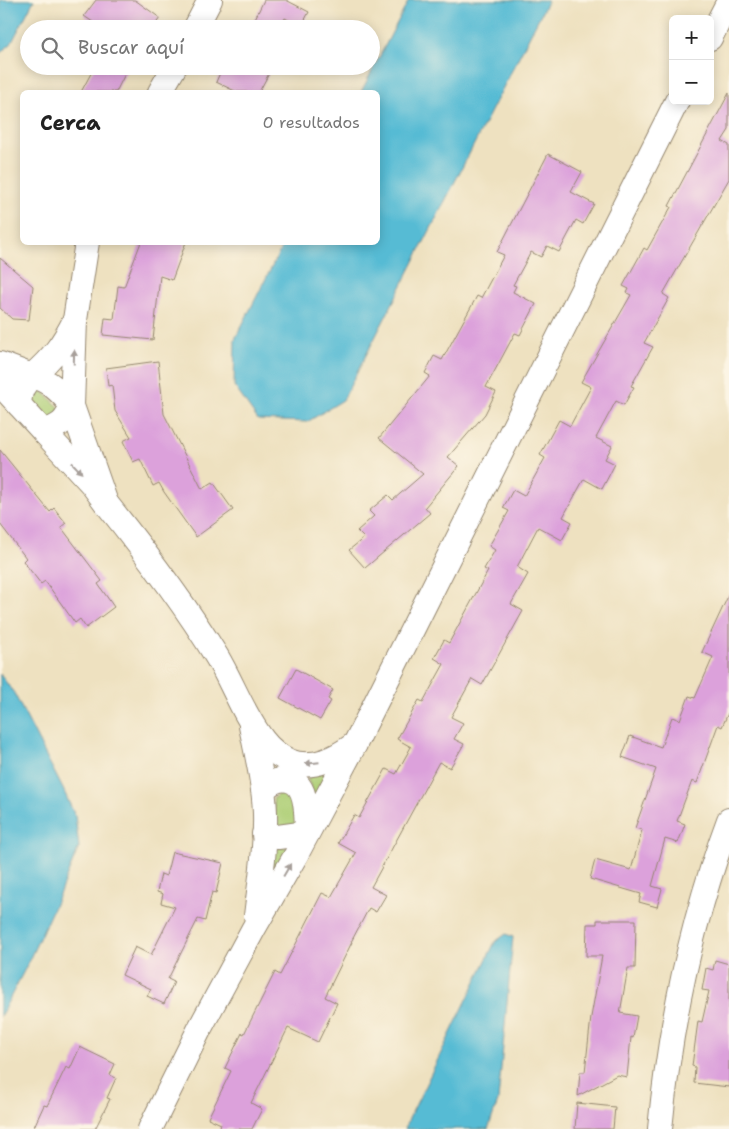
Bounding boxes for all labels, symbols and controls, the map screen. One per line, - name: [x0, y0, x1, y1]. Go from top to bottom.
- map controls: [669, 15, 714, 105]
- button: +: [669, 15, 714, 60]
- search box: [20, 20, 380, 75]
- icon: search: [38, 34, 66, 62]
- text: Buscar aquí: [78, 35, 184, 60]
- button: −: [669, 60, 714, 105]
- text: Cerca: [40, 109, 101, 137]
- text: 0 resultados: [262, 112, 360, 133]
- one-way arrow: [70, 349, 78, 365]
- one-way arrow: [71, 461, 83, 473]
- one-way arrow: [303, 759, 319, 767]
- one-way arrow: [283, 864, 292, 877]

